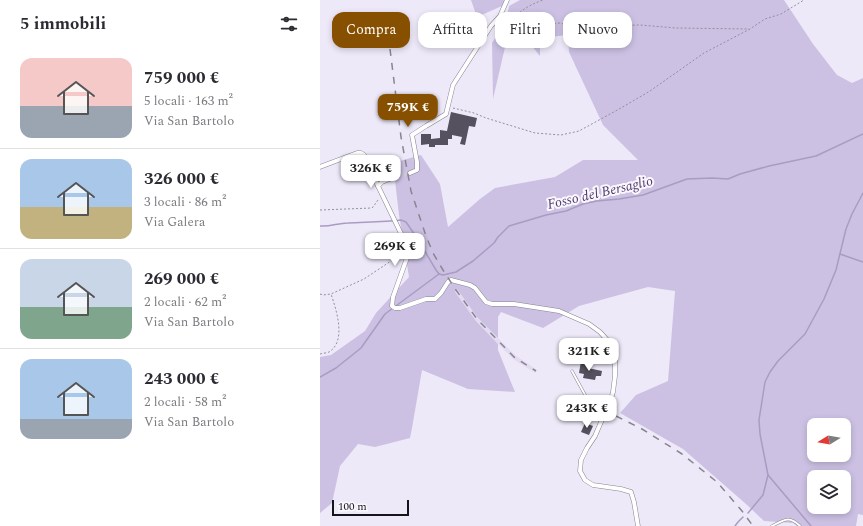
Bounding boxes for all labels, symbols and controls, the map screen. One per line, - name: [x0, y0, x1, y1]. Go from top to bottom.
- text: 5 immobili: [20, 11, 106, 37]
- chip: Compra: [332, 12, 410, 48]
- chip: Affitta: [418, 12, 487, 48]
- chip: Filtri: [495, 12, 555, 48]
- chip: Nuovo: [563, 12, 632, 48]
- icon: filters: [278, 13, 300, 35]
- text: 759 000 €: [144, 65, 219, 91]
- icon: home: [52, 74, 100, 122]
- text: 5 locali · 163 m²: [144, 91, 233, 111]
- pin: 759K €: [375, 94, 441, 128]
- text: 759K €: [387, 97, 429, 117]
- text: Via San Bartolo: [144, 111, 234, 131]
- pin: 326K €: [338, 155, 404, 189]
- text: 326K €: [350, 158, 392, 178]
- text: 326 000 €: [144, 166, 219, 192]
- water label: Fosso del Bersaglio: [545, 170, 655, 215]
- icon: home: [52, 175, 100, 223]
- text: 3 locali · 86 m²: [144, 192, 226, 212]
- text: Via Galera: [144, 212, 205, 232]
- pin: 269K €: [362, 233, 428, 267]
- text: 269K €: [374, 236, 416, 256]
- text: 269 000 €: [144, 266, 219, 292]
- icon: home: [52, 275, 100, 323]
- text: 2 locali · 62 m²: [144, 292, 226, 312]
- text: Via San Bartolo: [144, 312, 234, 332]
- pin: 321K €: [556, 338, 622, 372]
- text: 321K €: [568, 341, 610, 361]
- text: 243 000 €: [144, 366, 219, 392]
- icon: home: [52, 375, 100, 423]
- text: 2 locali · 58 m²: [144, 392, 226, 412]
- pin: 243K €: [554, 395, 620, 429]
- text: 243K €: [566, 398, 608, 418]
- text: Via San Bartolo: [144, 412, 234, 432]
- north arrow: [807, 418, 851, 462]
- map controls: [807, 418, 851, 514]
- button: layers: [807, 470, 851, 514]
- scale bar: [332, 498, 409, 517]
- text: 100 m: [338, 498, 367, 515]

